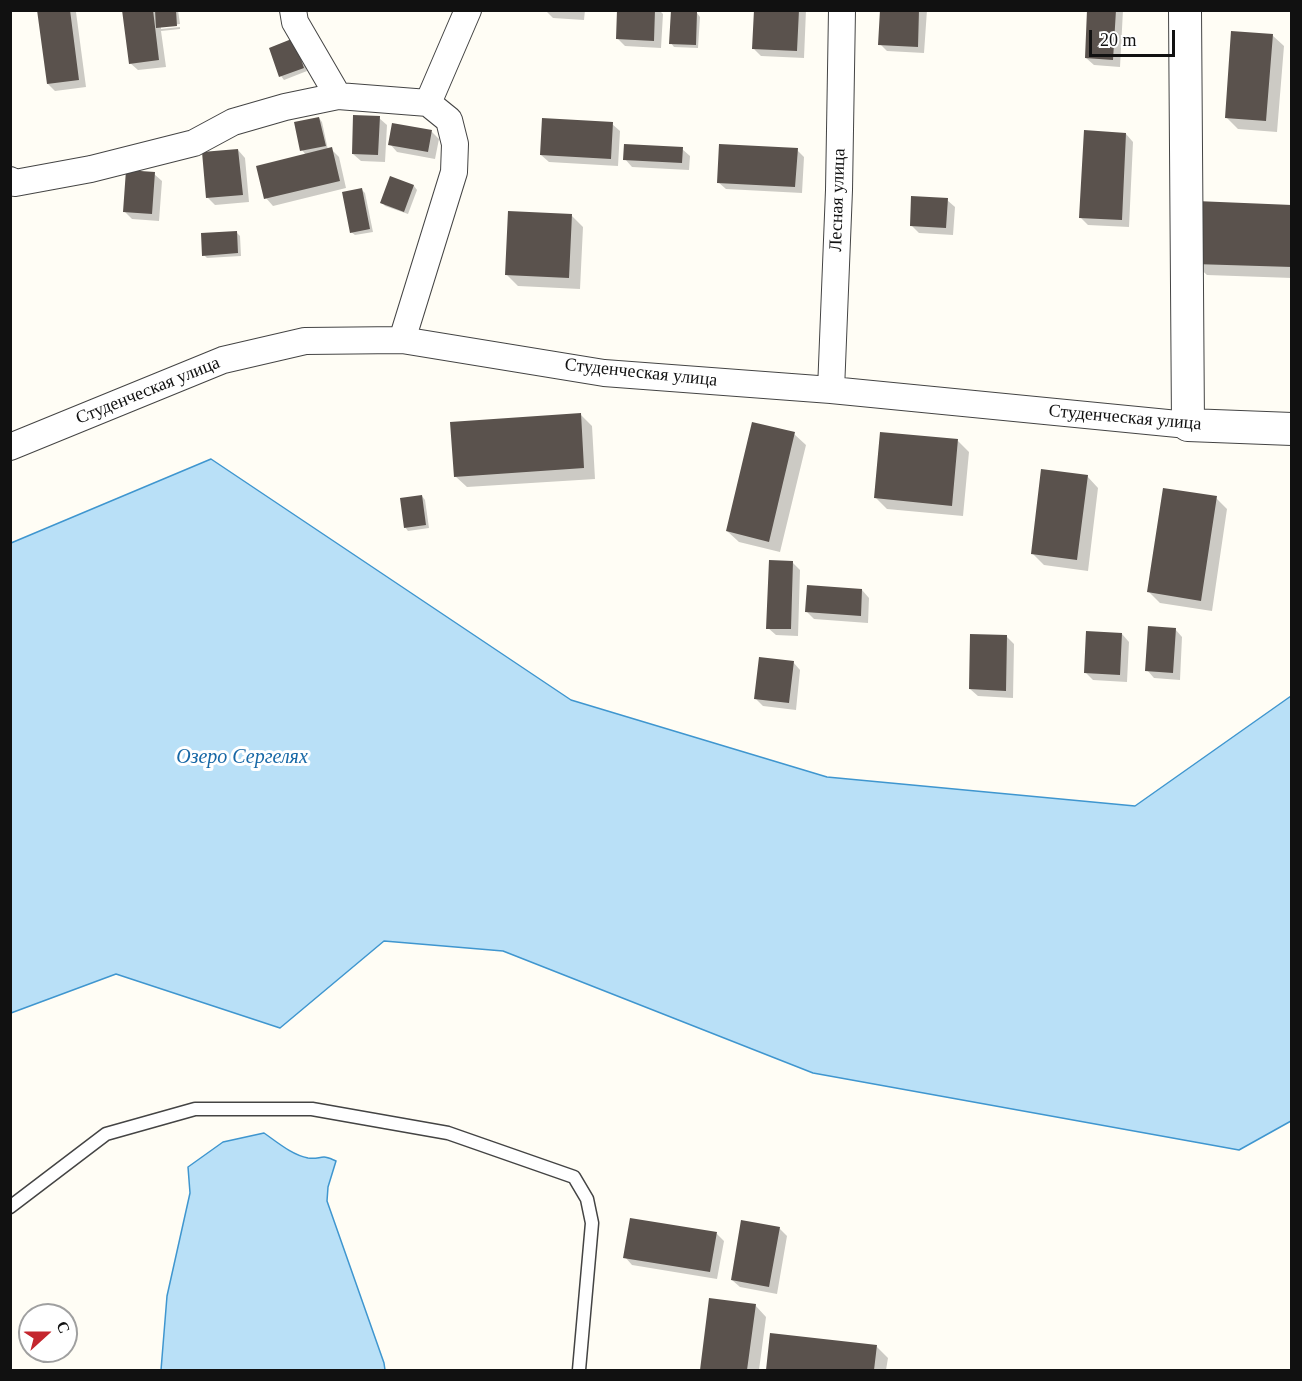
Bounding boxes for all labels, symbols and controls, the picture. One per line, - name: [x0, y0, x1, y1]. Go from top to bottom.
- scale bar: [1092, 18, 1178, 56]
- text: 20 m: [1100, 30, 1137, 50]
- street label: Лесная улица: [825, 148, 851, 252]
- street label: Студенческая улица: [73, 352, 223, 430]
- street label: Студенческая улица: [564, 354, 718, 392]
- street label: Студенческая улица: [1048, 401, 1202, 435]
- water label: Озеро Сергелях: [176, 746, 308, 770]
- north arrow: [18, 1303, 78, 1363]
- text: С: [53, 1319, 73, 1336]

